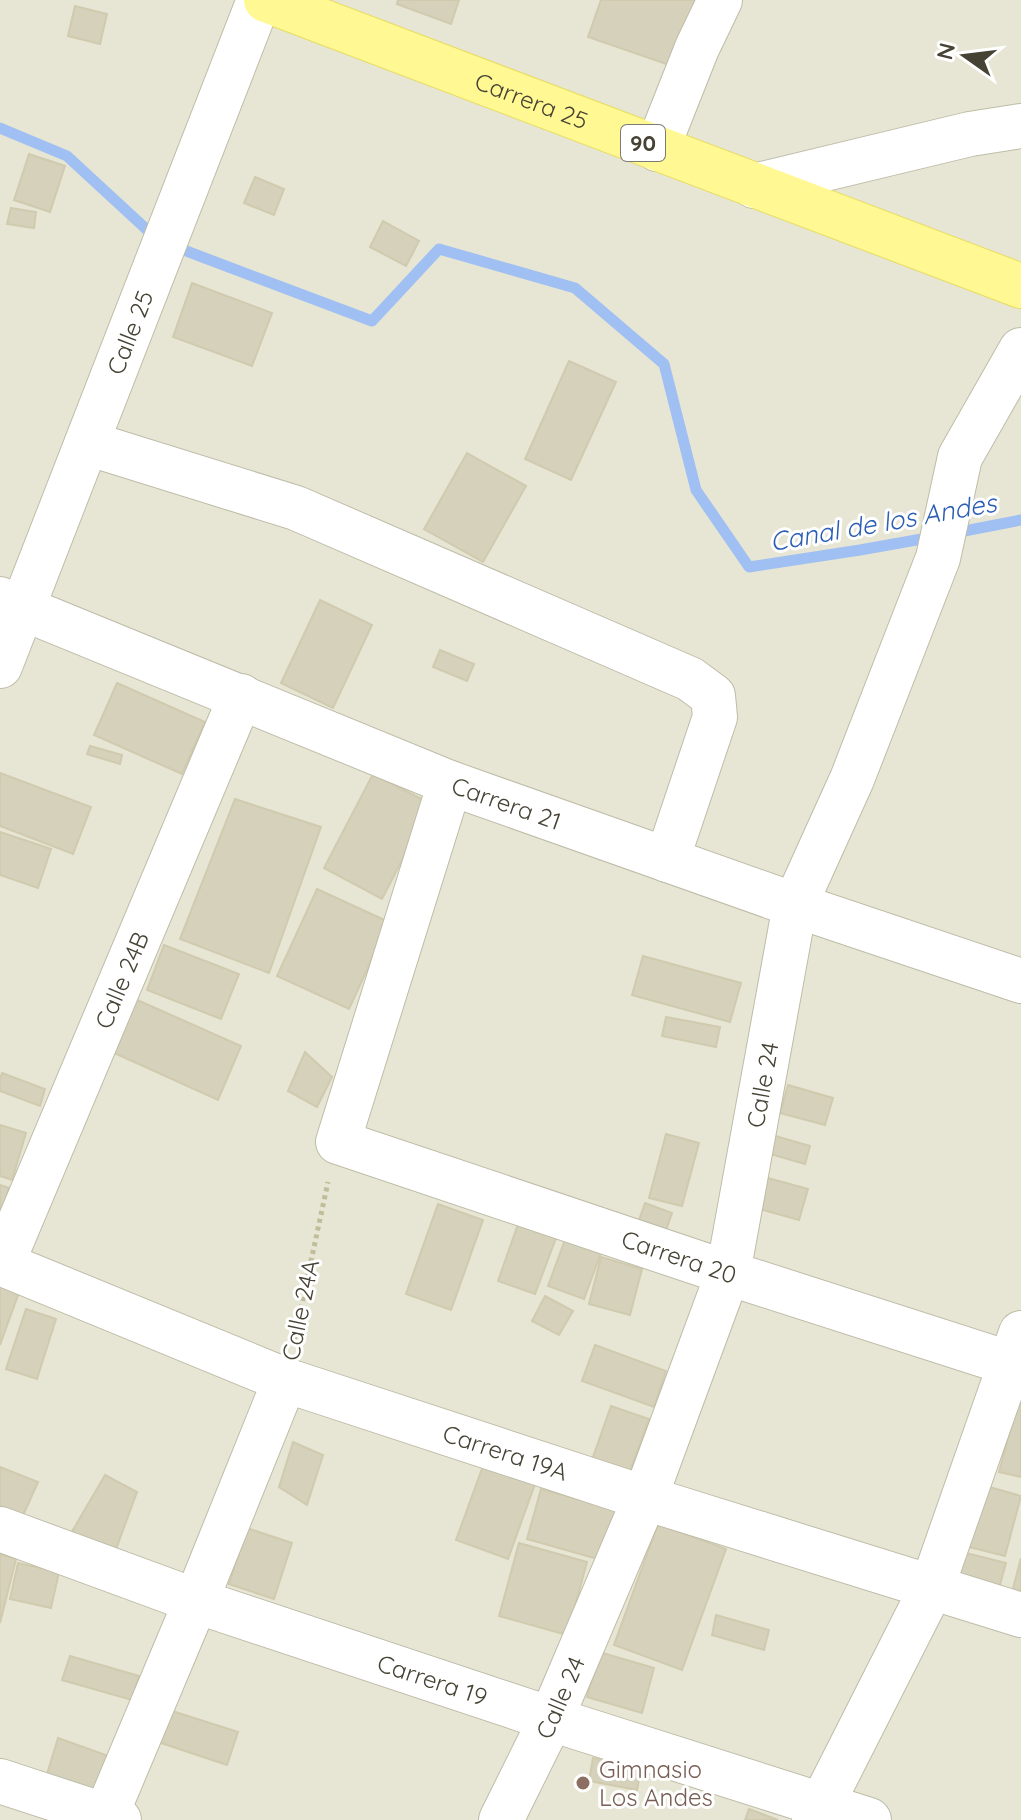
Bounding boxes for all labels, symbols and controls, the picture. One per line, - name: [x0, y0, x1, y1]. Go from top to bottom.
- north arrow: [925, 16, 1005, 96]
- text: N: [930, 40, 961, 62]
- street label: Carrera 25: [471, 66, 592, 136]
- road number: 90: [621, 125, 665, 161]
- street label: Calle 25: [100, 286, 160, 379]
- water label: Canal de los Andes: [767, 486, 1001, 558]
- street label: Carrera 21: [448, 770, 565, 836]
- street label: Calle 24B: [88, 927, 155, 1033]
- street label: Calle 24: [740, 1039, 785, 1130]
- street label: Carrera 20: [618, 1223, 740, 1290]
- street label: Calle 24A: [275, 1257, 325, 1363]
- street label: Carrera 19A: [439, 1418, 572, 1487]
- street label: Carrera 19: [374, 1647, 491, 1712]
- street label: Calle 24: [529, 1652, 591, 1744]
- place label: Gimnasio Los Andes: [599, 1754, 713, 1812]
- marker: Gimnasio Los Andes: [574, 1774, 592, 1792]

